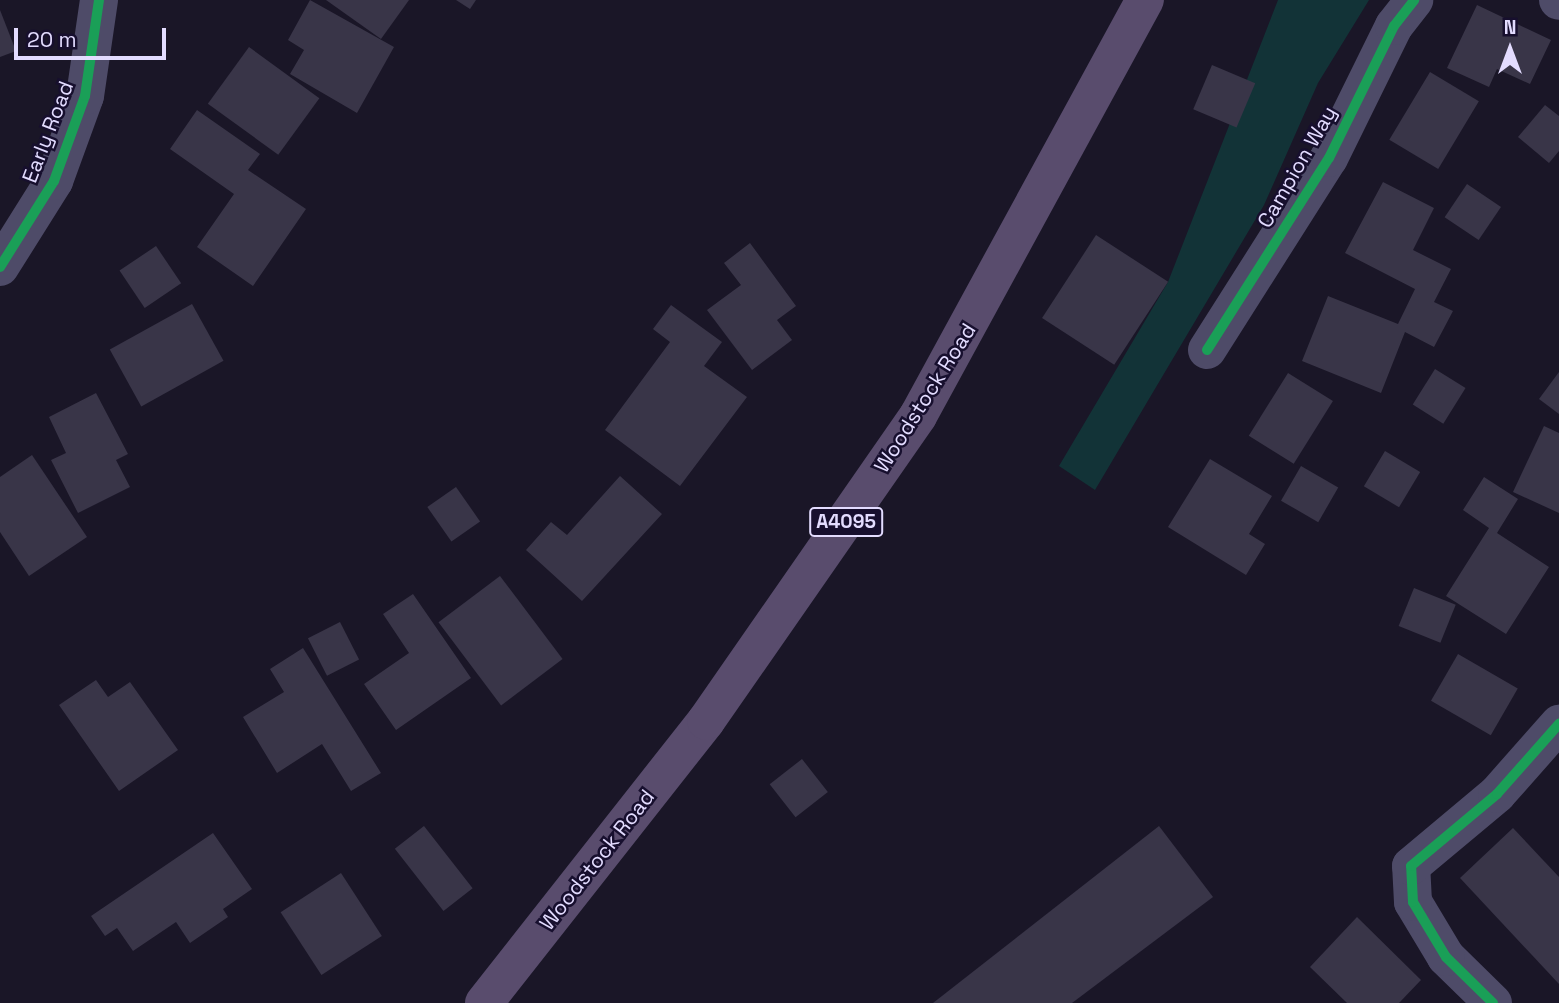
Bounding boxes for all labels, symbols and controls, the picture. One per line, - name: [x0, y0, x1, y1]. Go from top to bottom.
- scale bar: [18, 14, 170, 58]
- north arrow: [1475, 14, 1545, 84]
- text: N: [1504, 15, 1516, 40]
- text: 20 m: [27, 26, 77, 53]
- street label: Early Road: [17, 78, 79, 186]
- street label: Campion Way: [1252, 102, 1342, 232]
- street label: Woodstock Road: [869, 319, 981, 477]
- road number: A4095: [808, 506, 884, 538]
- street label: Woodstock Road: [534, 785, 660, 935]

